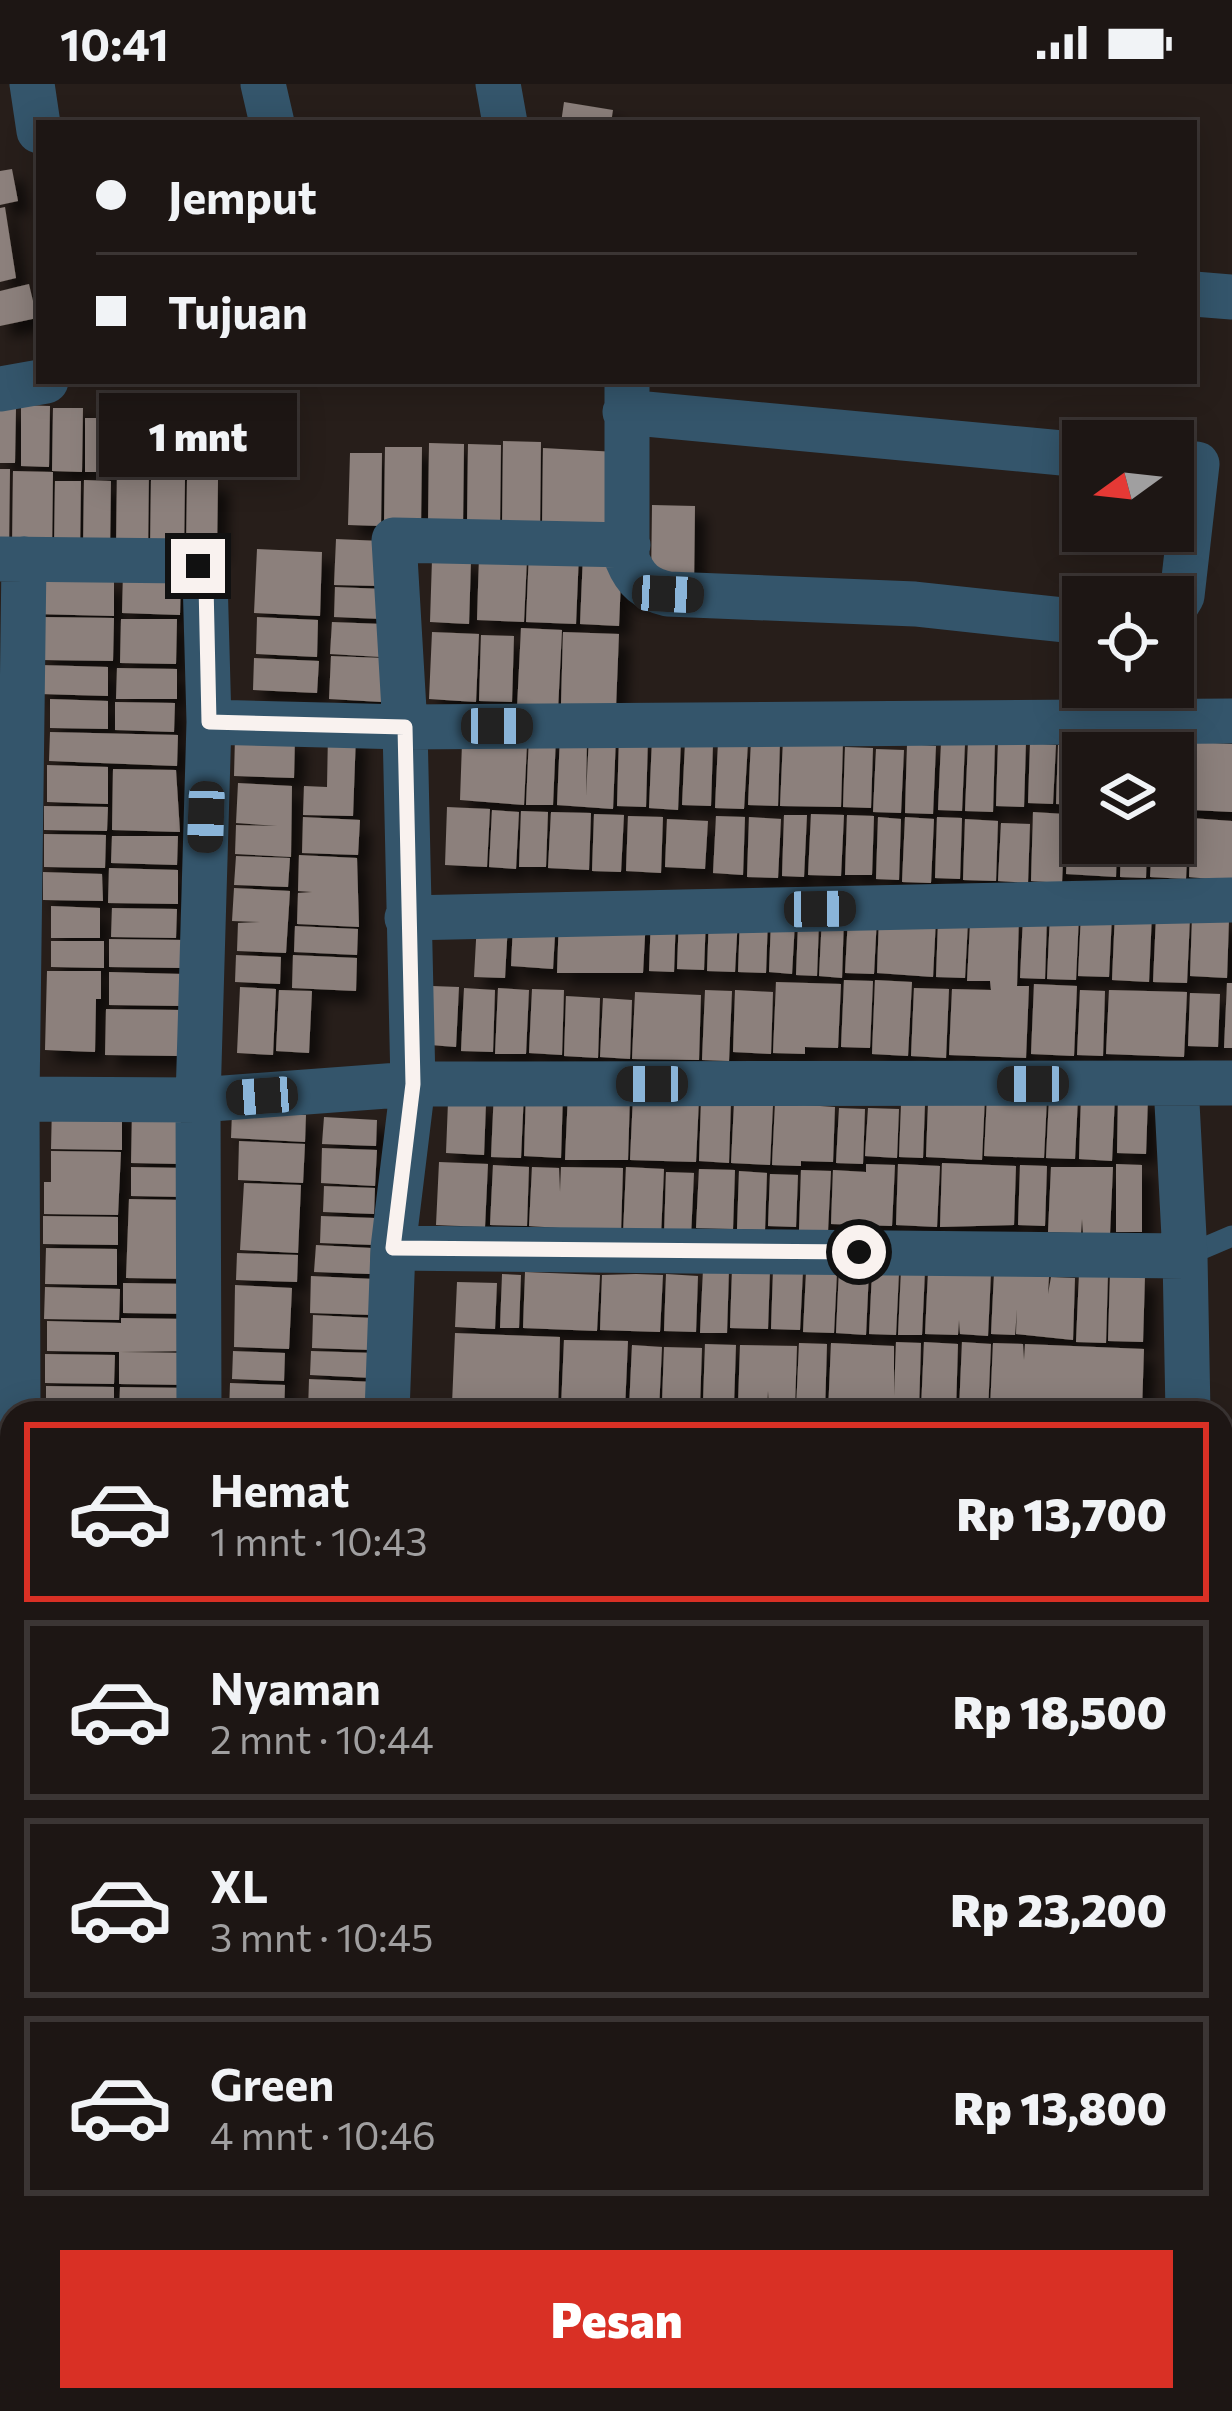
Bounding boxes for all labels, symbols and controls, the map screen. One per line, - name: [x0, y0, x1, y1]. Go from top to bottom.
- text: 10:41: [60, 15, 169, 70]
- text: Jemput: [168, 168, 317, 223]
- text: Tujuan: [168, 283, 308, 338]
- callout: 1 mnt: [99, 392, 297, 476]
- text: 1 mnt: [148, 411, 248, 459]
- north arrow: [1062, 420, 1194, 552]
- map controls: [1062, 420, 1194, 864]
- route end: [171, 539, 225, 593]
- car: [631, 574, 705, 614]
- button: locate: [1062, 576, 1194, 708]
- car: [461, 708, 533, 744]
- button: layers: [1062, 732, 1194, 864]
- car: [187, 780, 225, 854]
- car: [784, 890, 856, 928]
- car: [616, 1066, 688, 1102]
- car: [997, 1066, 1069, 1102]
- car: [225, 1076, 299, 1116]
- route start: [832, 1225, 886, 1279]
- icon: car: [66, 1458, 174, 1566]
- text: Hemat: [210, 1461, 349, 1516]
- text: Rp 13,700: [956, 1485, 1167, 1540]
- text: 1 mnt · 10:43: [210, 1516, 428, 1564]
- icon: car: [66, 1656, 174, 1764]
- text: Nyaman: [210, 1659, 381, 1714]
- text: Rp 18,500: [953, 1683, 1167, 1738]
- text: 2 mnt · 10:44: [210, 1714, 434, 1762]
- icon: car: [66, 1854, 174, 1962]
- text: XL: [210, 1857, 268, 1912]
- text: Rp 23,200: [950, 1881, 1167, 1936]
- text: 3 mnt · 10:45: [210, 1912, 433, 1960]
- icon: car: [66, 2052, 174, 2160]
- text: Green: [210, 2055, 334, 2110]
- text: Rp 13,800: [953, 2079, 1167, 2134]
- text: 4 mnt · 10:46: [210, 2110, 436, 2158]
- button: Pesan: [60, 2250, 1173, 2388]

